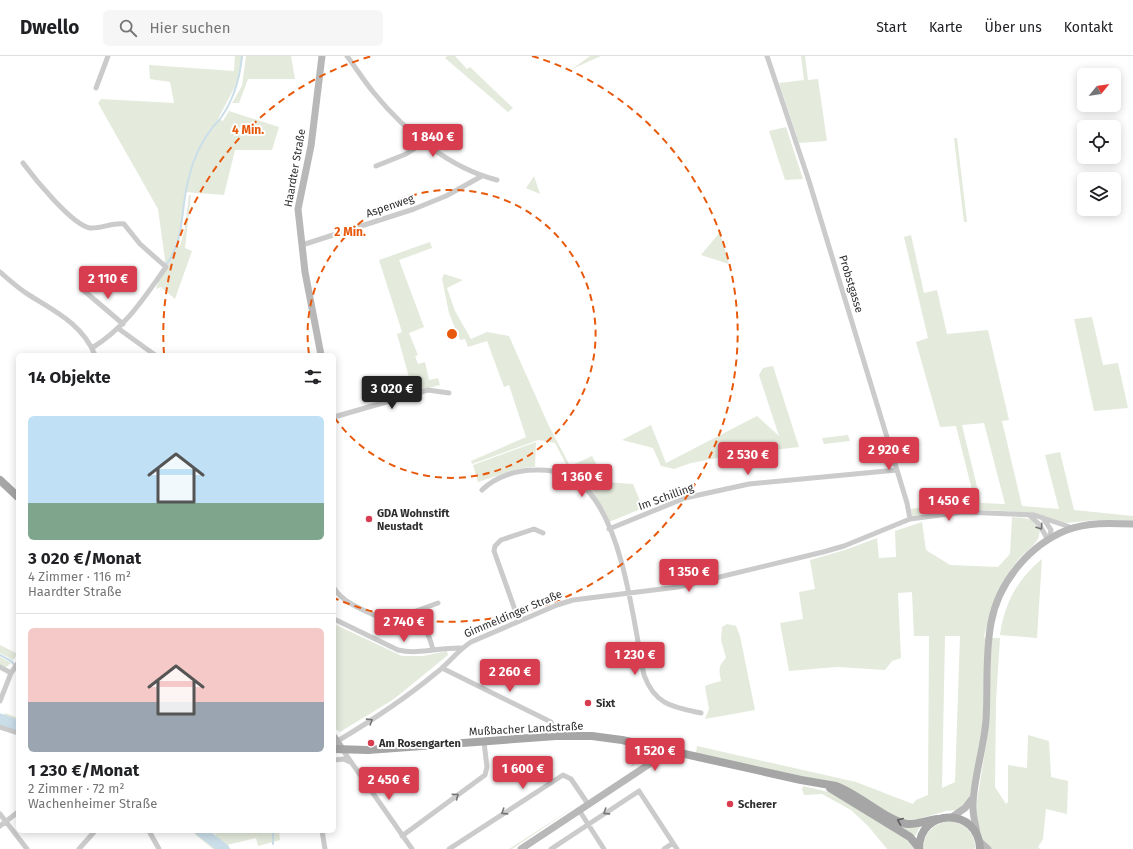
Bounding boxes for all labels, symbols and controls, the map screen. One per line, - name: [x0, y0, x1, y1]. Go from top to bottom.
- search box: [103, 10, 383, 46]
- text: Dwello: [20, 16, 79, 39]
- icon: search: [117, 17, 139, 39]
- text: Hier suchen: [149, 19, 230, 37]
- text: Start: [876, 19, 907, 36]
- text: Karte: [929, 19, 963, 36]
- text: Über uns: [985, 19, 1042, 36]
- text: Kontakt: [1064, 19, 1113, 36]
- north arrow: [1077, 68, 1121, 112]
- map controls: [1077, 68, 1121, 216]
- button: locate: [1077, 120, 1121, 164]
- text: 4 Min.: [232, 123, 264, 137]
- pin: 1 840 €: [396, 124, 470, 158]
- street label: Haardter Straße: [282, 128, 308, 208]
- text: 1 840 €: [412, 129, 454, 144]
- button: layers: [1077, 172, 1121, 216]
- street label: Aspenweg: [364, 192, 416, 220]
- text: 2 Min.: [334, 225, 366, 239]
- street label: Probstgasse: [836, 254, 866, 314]
- pin: 2 110 €: [71, 266, 145, 300]
- text: 2 110 €: [88, 271, 128, 286]
- centre of rings: [445, 327, 459, 341]
- icon: filters: [302, 366, 324, 388]
- text: 14 Objekte: [28, 367, 111, 388]
- pin: 3 020 €: [355, 376, 429, 410]
- text: 3 020 €: [371, 381, 413, 396]
- pin: 2 920 €: [852, 437, 926, 471]
- icon: home: [140, 442, 212, 514]
- pin: 2 530 €: [711, 442, 785, 476]
- text: 2 920 €: [868, 442, 910, 457]
- text: 2 530 €: [727, 447, 769, 462]
- pin: 1 360 €: [545, 464, 619, 498]
- text: 1 360 €: [561, 469, 603, 484]
- street label: Im Schilling: [636, 481, 696, 513]
- pin: 1 450 €: [912, 488, 986, 522]
- text: 1 450 €: [928, 493, 970, 508]
- place label: GDA Wohnstift Neustadt: [377, 507, 450, 533]
- marker: GDA Wohnstift Neustadt: [364, 514, 374, 524]
- one-way arrow: [1035, 523, 1042, 530]
- text: 3 020 €/Monat: [28, 548, 141, 569]
- pin: 1 350 €: [652, 559, 726, 593]
- text: 1 350 €: [668, 564, 710, 579]
- text: 4 Zimmer · 116 m²: [28, 569, 131, 584]
- text: Haardter Straße: [28, 584, 122, 599]
- street label: Gimmeldinger Straße: [462, 587, 564, 641]
- pin: 2 740 €: [367, 609, 441, 643]
- text: 2 740 €: [383, 614, 425, 629]
- pin: 1 230 €: [598, 642, 672, 676]
- text: 1 230 €: [615, 647, 655, 662]
- icon: home: [140, 654, 212, 726]
- pin: 2 260 €: [473, 659, 547, 693]
- text: 2 260 €: [489, 664, 531, 679]
- place label: Sixt: [596, 697, 616, 710]
- marker: Sixt: [583, 698, 593, 708]
- one-way arrow: [365, 719, 372, 726]
- street label: Mußbacher Landstraße: [468, 720, 584, 738]
- place label: Am Rosengarten: [378, 737, 461, 750]
- marker: Am Rosengarten: [366, 738, 376, 748]
- pin: 1 520 €: [618, 738, 692, 772]
- text: 1 520 €: [635, 743, 676, 758]
- pin: 1 600 €: [486, 756, 560, 790]
- text: 1 230 €/Monat: [28, 760, 139, 781]
- text: 1 600 €: [502, 761, 544, 776]
- pin: 2 450 €: [352, 767, 426, 801]
- text: 2 450 €: [368, 772, 410, 787]
- text: 2 Zimmer · 72 m²: [28, 781, 124, 796]
- one-way arrow: [452, 793, 459, 801]
- text: Wachenheimer Straße: [28, 796, 157, 811]
- place label: Scherer: [738, 798, 777, 811]
- marker: Scherer: [725, 799, 735, 809]
- one-way arrow: [502, 807, 509, 814]
- one-way arrow: [603, 807, 610, 815]
- one-way arrow: [896, 817, 903, 825]

